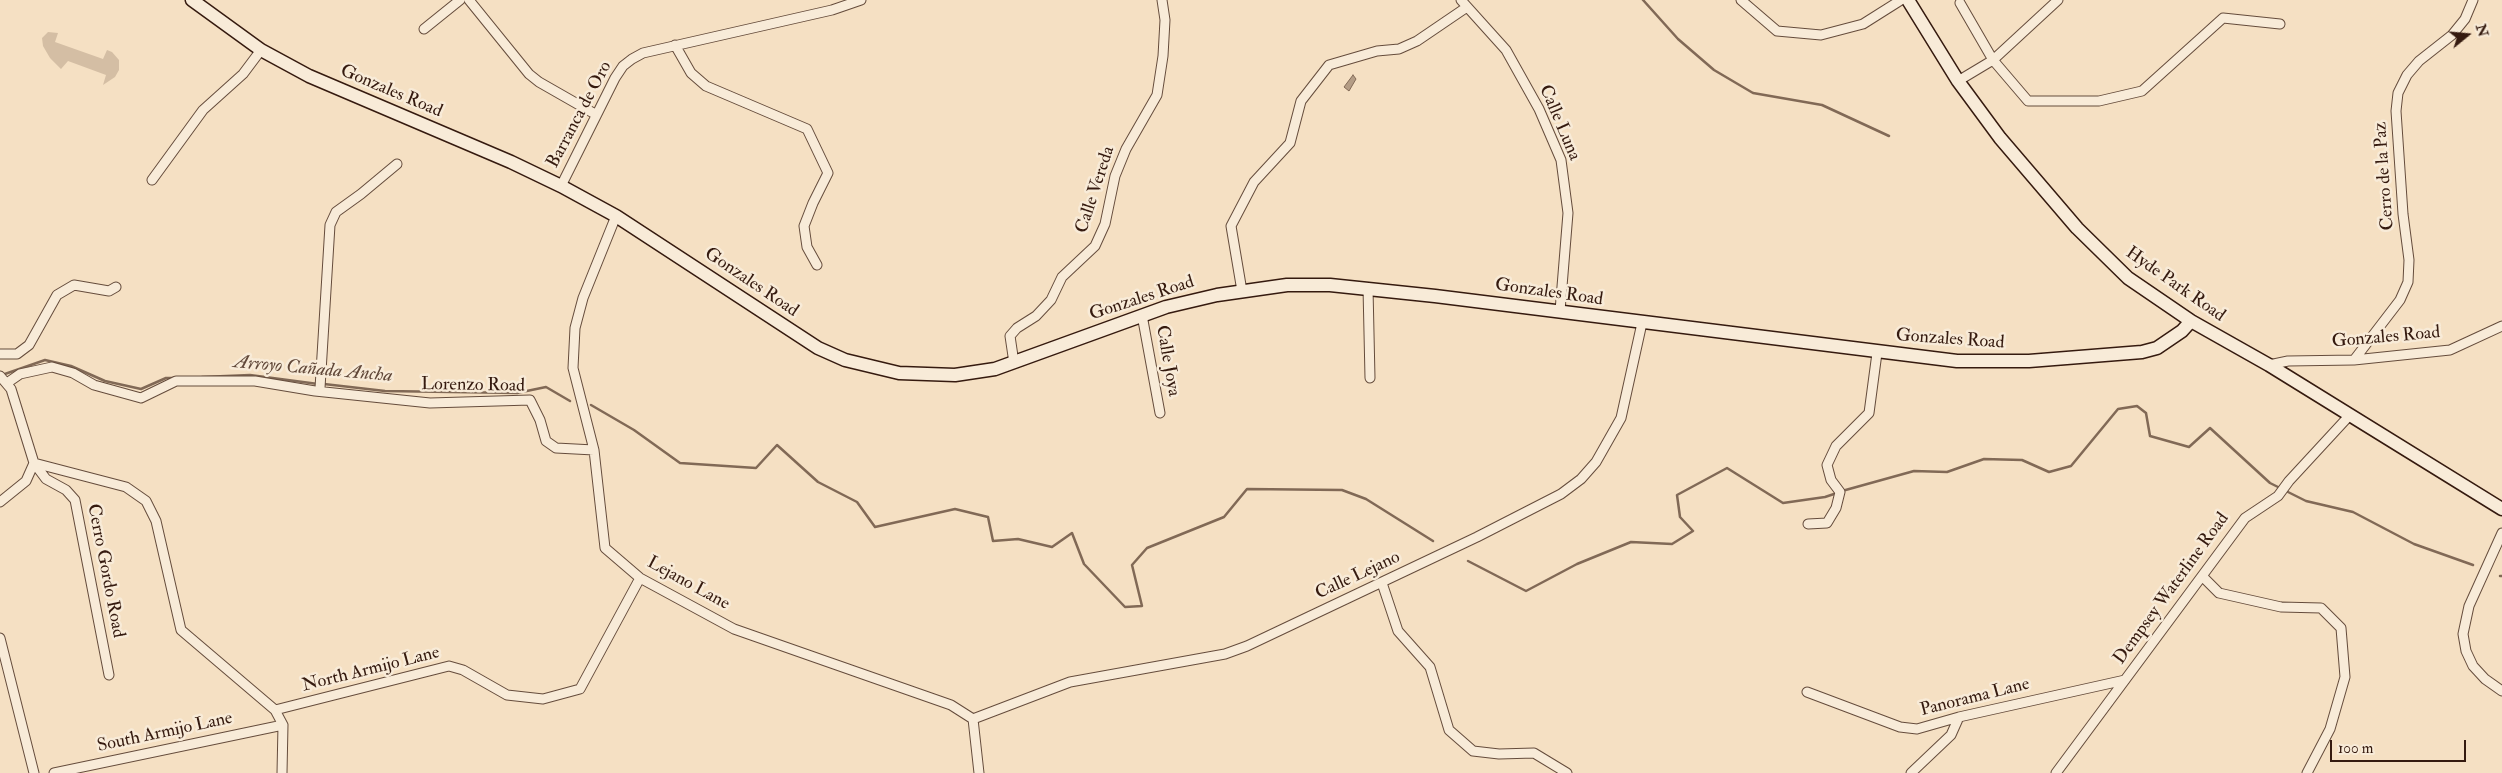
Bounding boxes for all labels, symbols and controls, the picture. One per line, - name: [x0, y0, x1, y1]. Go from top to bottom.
- north arrow: [2442, 10, 2492, 60]
- text: N: [2472, 22, 2492, 39]
- street label: Barranca de Oro: [543, 58, 617, 172]
- street label: Gonzales Road: [337, 61, 445, 123]
- street label: Calle Luna: [1533, 82, 1585, 164]
- street label: Cerro de la Paz: [2370, 121, 2400, 231]
- street label: Calle Vereda: [1072, 144, 1120, 236]
- street label: Hyde Park Road: [2121, 243, 2229, 327]
- street label: Gonzales Road: [700, 244, 802, 322]
- street label: Gonzales Road: [1087, 272, 1197, 326]
- street label: Gonzales Road: [1494, 275, 1604, 311]
- street label: Gonzales Road: [2331, 322, 2441, 354]
- street label: Calle Joya: [1150, 324, 1184, 398]
- street label: Gonzales Road: [1895, 325, 2005, 355]
- water label: Arroyo Cañada Ancha: [233, 352, 393, 388]
- street label: Lorenzo Road: [421, 374, 525, 398]
- street label: Cerro Gordo Road: [81, 502, 129, 640]
- street label: Dempsey Waterline Road: [2110, 509, 2234, 669]
- street label: Calle Lejano: [1312, 547, 1404, 605]
- street label: Lejano Lane: [643, 552, 733, 616]
- street label: North Armijo Lane: [300, 642, 442, 698]
- street label: Panorama Lane: [1918, 674, 2032, 722]
- street label: South Armijo Lane: [95, 708, 235, 758]
- scale bar: [2332, 730, 2468, 762]
- text: 100 m: [2338, 739, 2373, 758]

